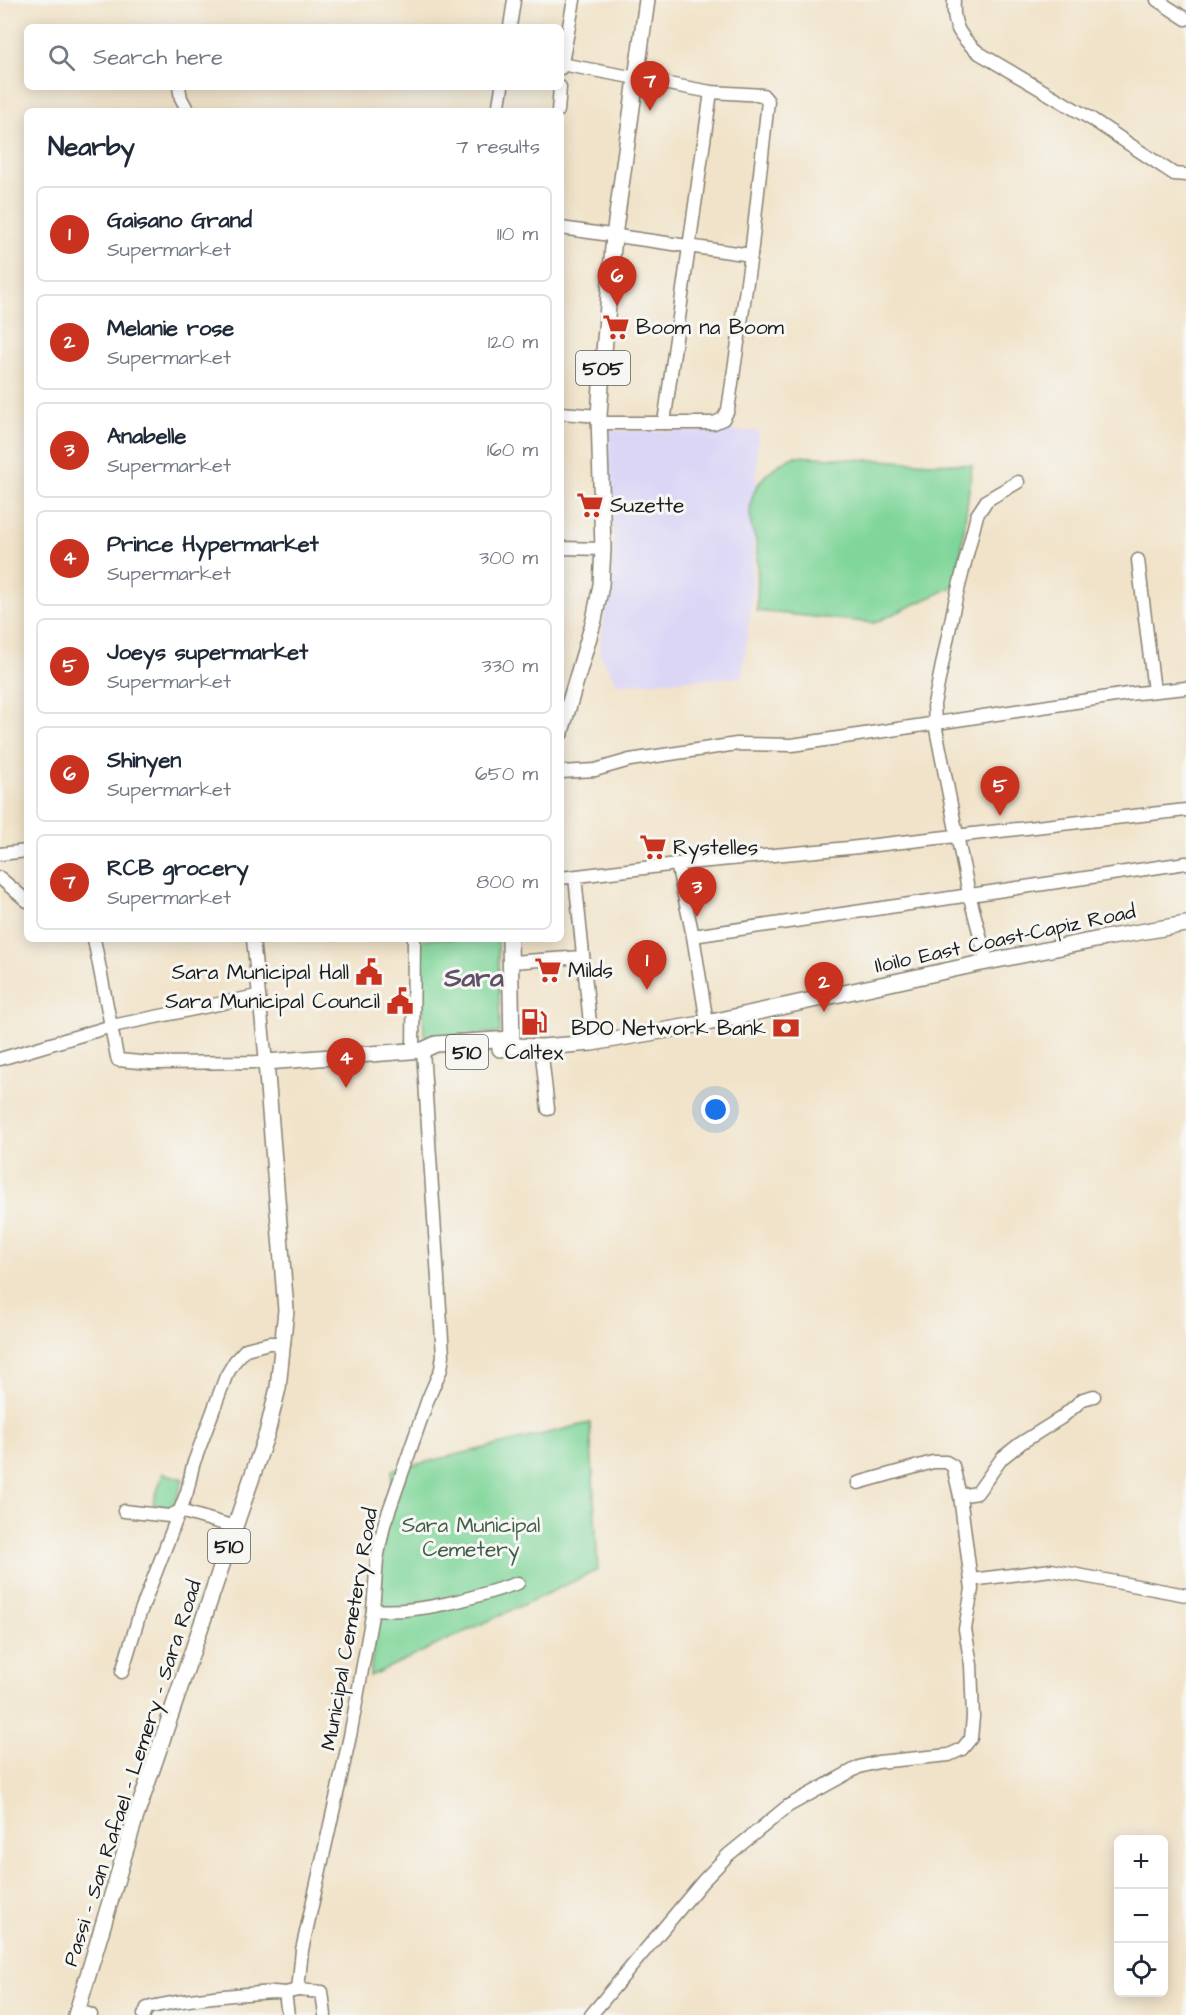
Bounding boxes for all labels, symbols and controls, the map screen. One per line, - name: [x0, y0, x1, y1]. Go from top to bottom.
- search box: [24, 24, 564, 90]
- icon: search: [45, 41, 78, 74]
- text: Search here: [93, 42, 223, 73]
- pin: 7: [630, 62, 670, 111]
- text: Nearby: [48, 129, 135, 165]
- text: 7 results: [456, 133, 540, 161]
- text: Gaisano Grand: [107, 205, 252, 236]
- text: 1: [68, 220, 71, 248]
- text: 110 m: [497, 220, 538, 248]
- text: Supermarket: [107, 236, 231, 264]
- pin: 6: [598, 256, 636, 306]
- supermarket icon: Boom na Boom: [601, 312, 631, 342]
- text: Melanie rose: [107, 313, 234, 344]
- place label: Boom na Boom: [636, 313, 784, 342]
- text: 2: [64, 328, 75, 356]
- text: 120 m: [488, 328, 538, 356]
- text: Supermarket: [107, 344, 231, 372]
- road number: 505: [576, 351, 630, 385]
- text: Anabelle: [107, 421, 186, 452]
- text: 3: [64, 436, 75, 464]
- text: 160 m: [487, 436, 538, 464]
- text: Supermarket: [107, 452, 231, 480]
- supermarket icon: Suzette: [575, 490, 605, 520]
- place label: Suzette: [610, 491, 684, 520]
- text: Prince Hypermarket: [107, 529, 319, 560]
- text: 4: [63, 544, 76, 572]
- text: 300 m: [479, 544, 538, 572]
- text: Supermarket: [107, 560, 231, 588]
- text: Joeys supermarket: [107, 637, 308, 668]
- text: 5: [62, 652, 77, 680]
- text: 330 m: [481, 652, 538, 680]
- text: Supermarket: [107, 668, 231, 696]
- text: Shinyen: [107, 745, 181, 776]
- text: 6: [63, 760, 76, 788]
- text: 650 m: [475, 760, 538, 788]
- pin: 5: [980, 766, 1020, 816]
- text: Supermarket: [107, 776, 231, 804]
- supermarket icon: Rystelles: [638, 832, 668, 862]
- place label: Rystelles: [673, 833, 758, 864]
- text: RCB grocery: [107, 853, 249, 884]
- text: 7: [63, 868, 76, 896]
- text: 800 m: [476, 868, 538, 896]
- pin: 3: [678, 868, 716, 917]
- text: Supermarket: [107, 884, 231, 912]
- street label: Iloilo East Coast-Capiz Road: [872, 897, 1139, 981]
- pin: 1: [628, 940, 666, 990]
- supermarket icon: Milds: [533, 955, 563, 985]
- place label: Milds: [568, 956, 613, 985]
- public building icon: Sara Municipal Hall: [354, 957, 384, 987]
- place label: Sara Municipal Hall: [172, 958, 349, 988]
- district label: Sara: [443, 959, 504, 997]
- pin: 2: [804, 962, 844, 1012]
- public building icon: Sara Municipal Council: [385, 986, 415, 1016]
- place label: Sara Municipal Council: [165, 987, 380, 1017]
- fuel station icon: Caltex: [519, 1007, 549, 1037]
- bank icon: BDO Network Bank: [771, 1013, 801, 1043]
- place label: BDO Network Bank: [571, 1014, 766, 1043]
- road number: 510: [446, 1035, 488, 1069]
- pin: 4: [326, 1038, 366, 1088]
- place label: Caltex: [505, 1038, 563, 1067]
- your location: [701, 1095, 730, 1124]
- street label: Municipal Cemetery Road: [314, 1505, 387, 1753]
- park label: Sara Municipal Cemetery: [402, 1511, 540, 1566]
- road number: 510: [208, 1529, 250, 1563]
- street label: Passi – San Rafael – Lemery – Sara Road: [56, 1576, 211, 1971]
- map controls: [1114, 1835, 1168, 1997]
- button: +: [1114, 1835, 1168, 1889]
- button: −: [1114, 1889, 1168, 1943]
- button: locate: [1114, 1943, 1168, 1997]

